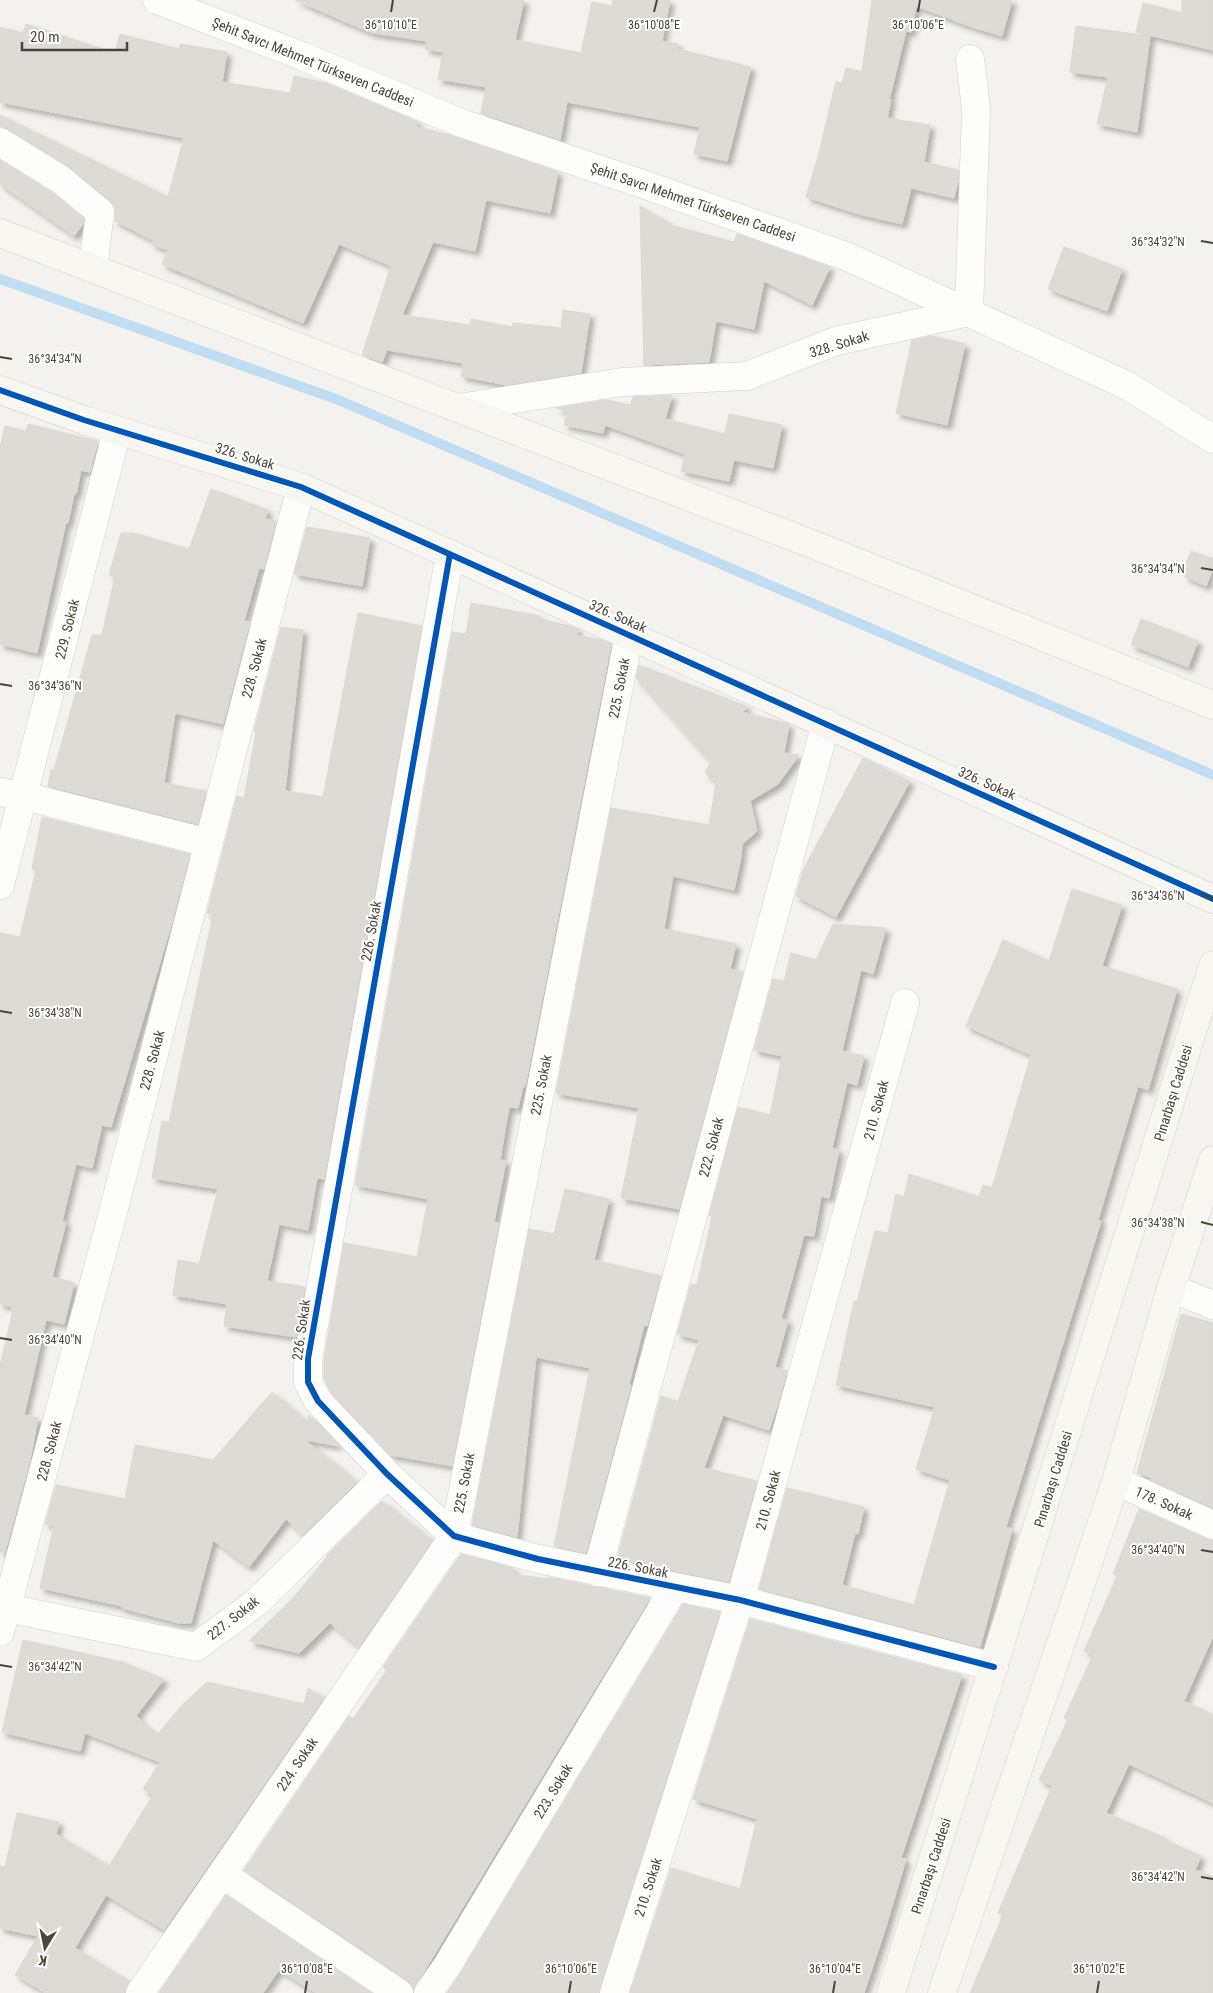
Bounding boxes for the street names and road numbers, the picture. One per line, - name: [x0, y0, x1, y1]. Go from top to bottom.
- street label: Şehit Savcı Mehmet Türkseven Caddesi: [210, 14, 416, 110]
- street label: Şehit Savcı Mehmet Türkseven Caddesi: [588, 159, 798, 245]
- street label: 328. Sokak: [807, 327, 871, 361]
- street label: 326. Sokak: [213, 439, 277, 473]
- street label: 326. Sokak: [587, 596, 650, 636]
- street label: 229. Sokak: [52, 597, 82, 661]
- street label: 228. Sokak: [238, 636, 270, 700]
- street label: 225. Sokak: [605, 656, 633, 720]
- street label: 326. Sokak: [956, 763, 1019, 803]
- street label: 226. Sokak: [358, 899, 384, 963]
- street label: 228. Sokak: [136, 1028, 168, 1092]
- street label: Pınarbaşı Caddesi: [1151, 1043, 1195, 1143]
- street label: 225. Sokak: [527, 1053, 555, 1117]
- street label: 210. Sokak: [860, 1078, 892, 1142]
- street label: 222. Sokak: [695, 1115, 727, 1179]
- street label: 226. Sokak: [289, 1298, 313, 1361]
- street label: 228. Sokak: [33, 1419, 65, 1483]
- street label: Pınarbaşı Caddesi: [1031, 1429, 1075, 1529]
- street label: 225. Sokak: [450, 1451, 478, 1515]
- street label: 210. Sokak: [752, 1468, 784, 1532]
- street label: 178. Sokak: [1133, 1483, 1196, 1523]
- street label: 226. Sokak: [606, 1553, 670, 1581]
- street label: 227. Sokak: [204, 1592, 263, 1643]
- street label: 224. Sokak: [273, 1734, 321, 1794]
- street label: 223. Sokak: [530, 1760, 576, 1821]
- street label: Pınarbaşı Caddesi: [908, 1816, 954, 1916]
- street label: 210. Sokak: [631, 1855, 665, 1919]

